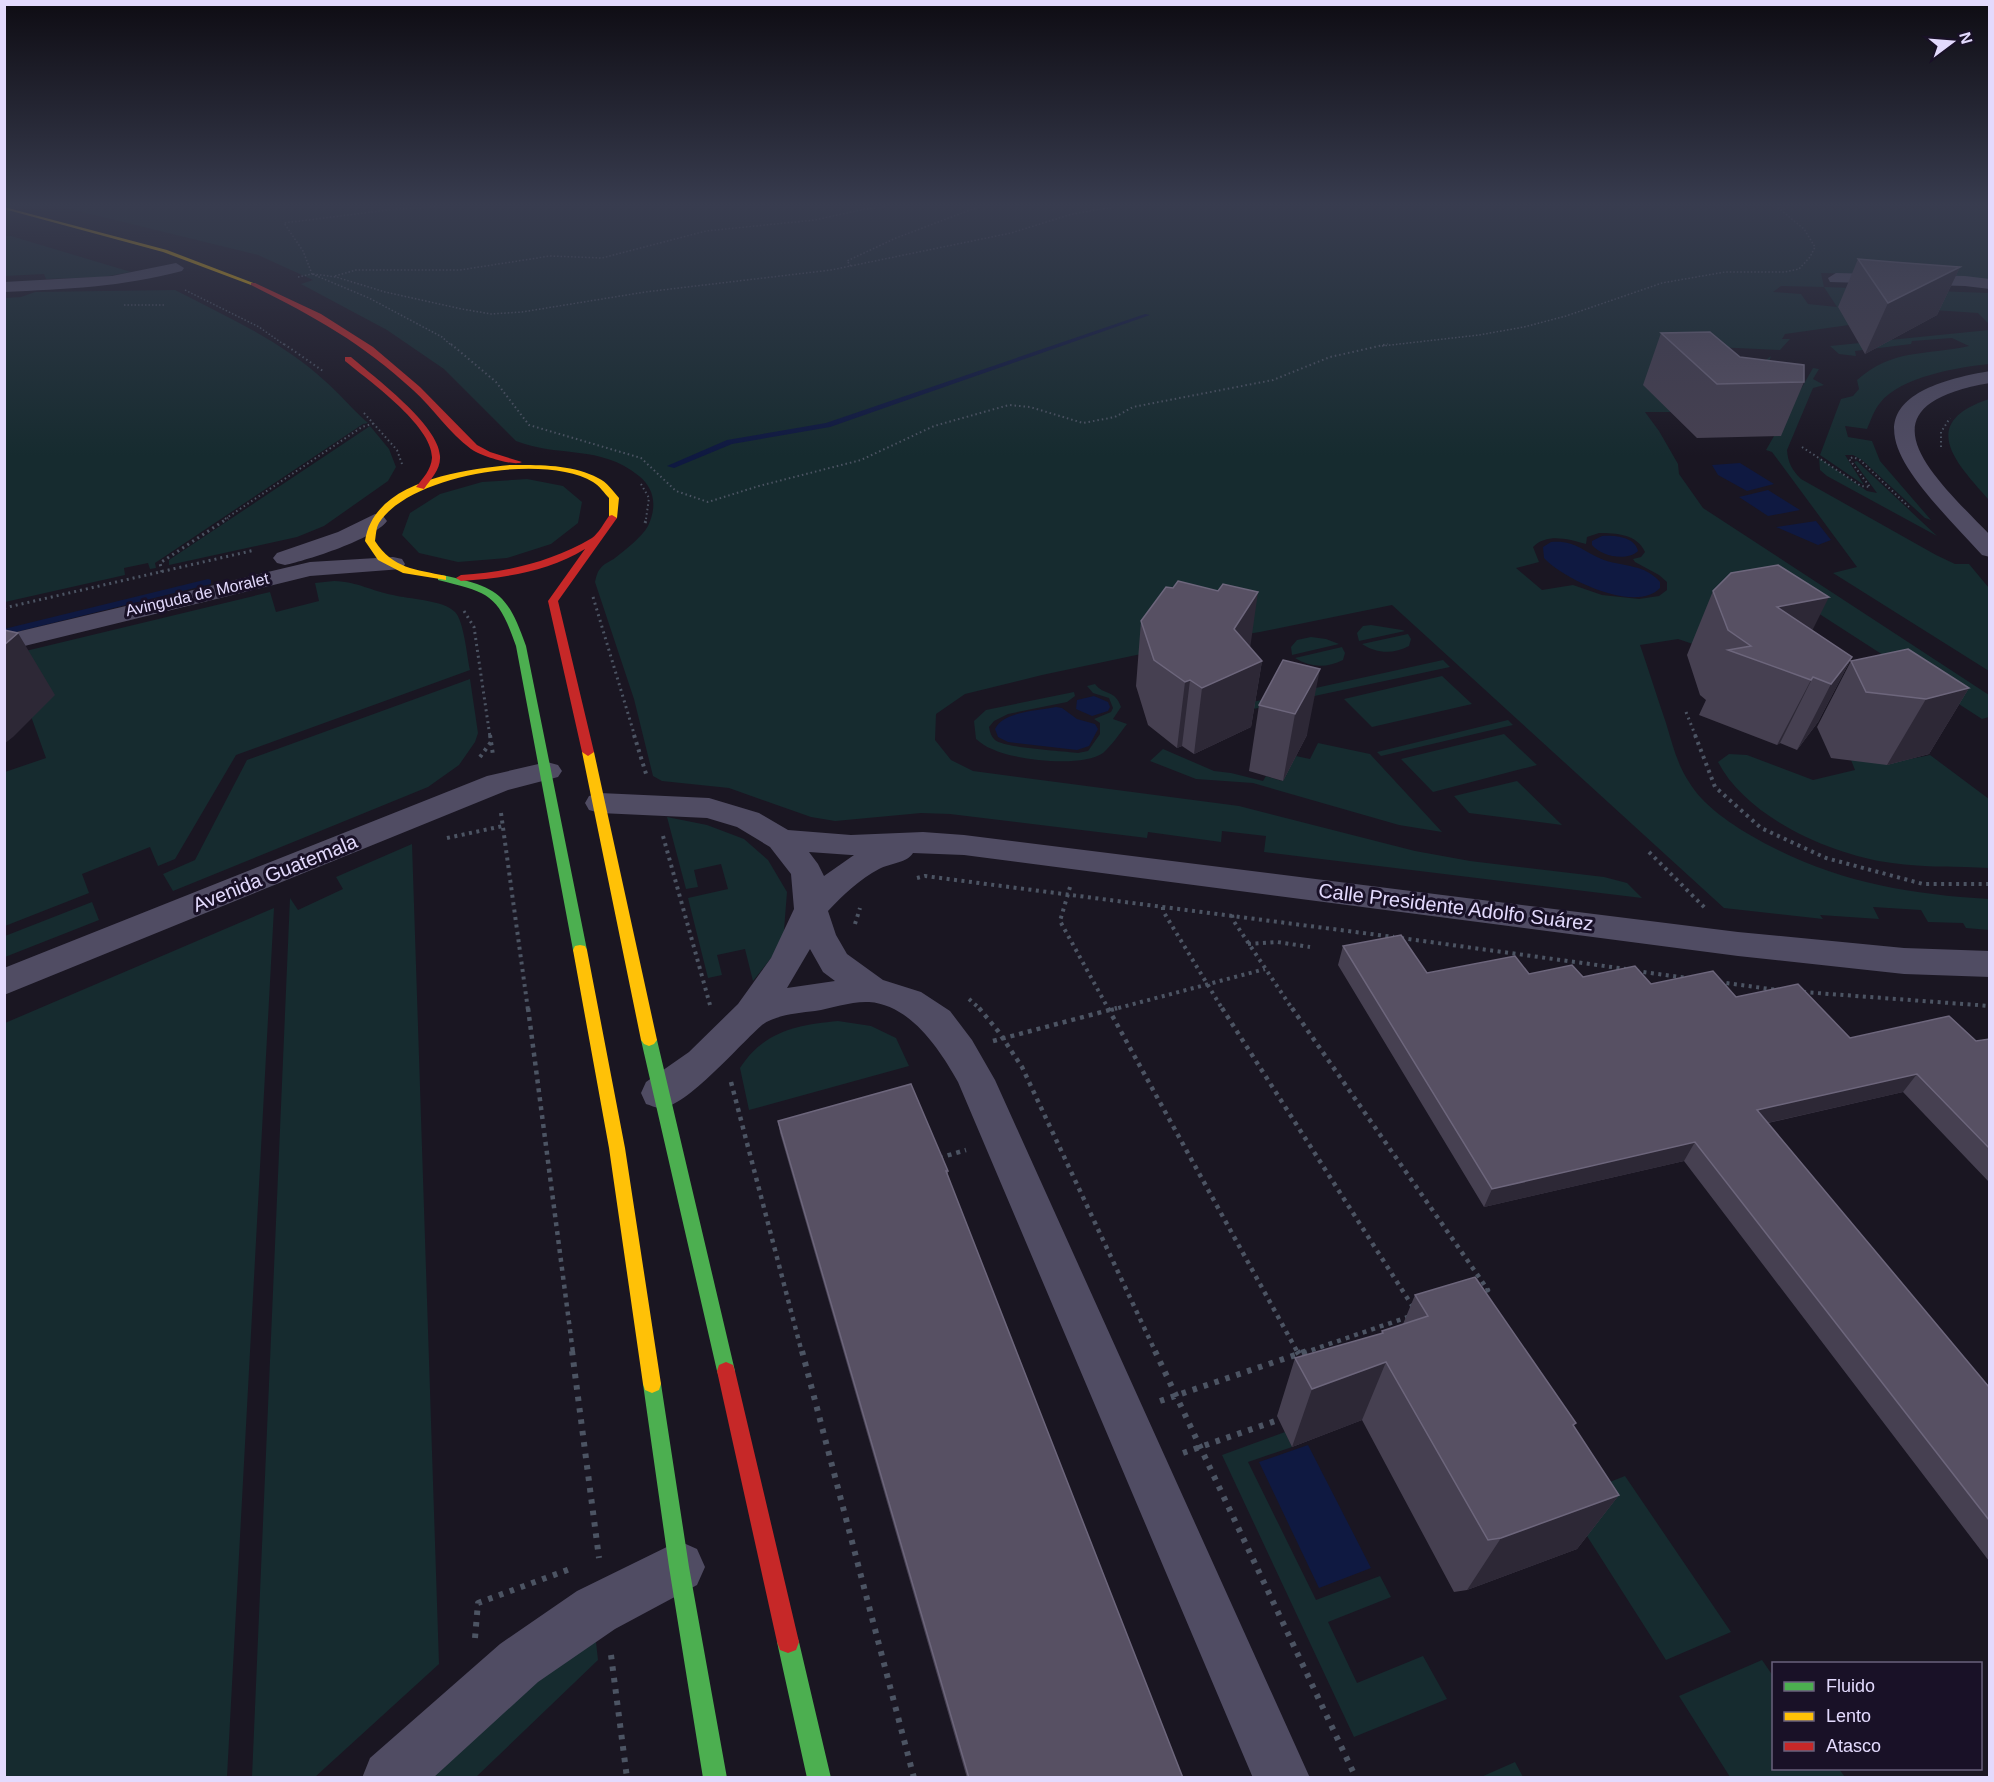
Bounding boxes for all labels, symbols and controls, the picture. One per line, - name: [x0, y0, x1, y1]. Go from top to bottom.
- north arrow: [1922, 12, 1982, 72]
- text: N: [1956, 30, 1976, 46]
- street label: Avinguda de Moralet: [124, 570, 271, 619]
- street label: Avenida Guatemala: [190, 830, 361, 916]
- street label: Calle Presidente Adolfo Suárez: [1317, 879, 1595, 935]
- legend: [1772, 1662, 1982, 1770]
- text: Fluido: [1826, 1676, 1875, 1696]
- text: Lento: [1826, 1706, 1871, 1726]
- text: Atasco: [1826, 1736, 1881, 1756]

